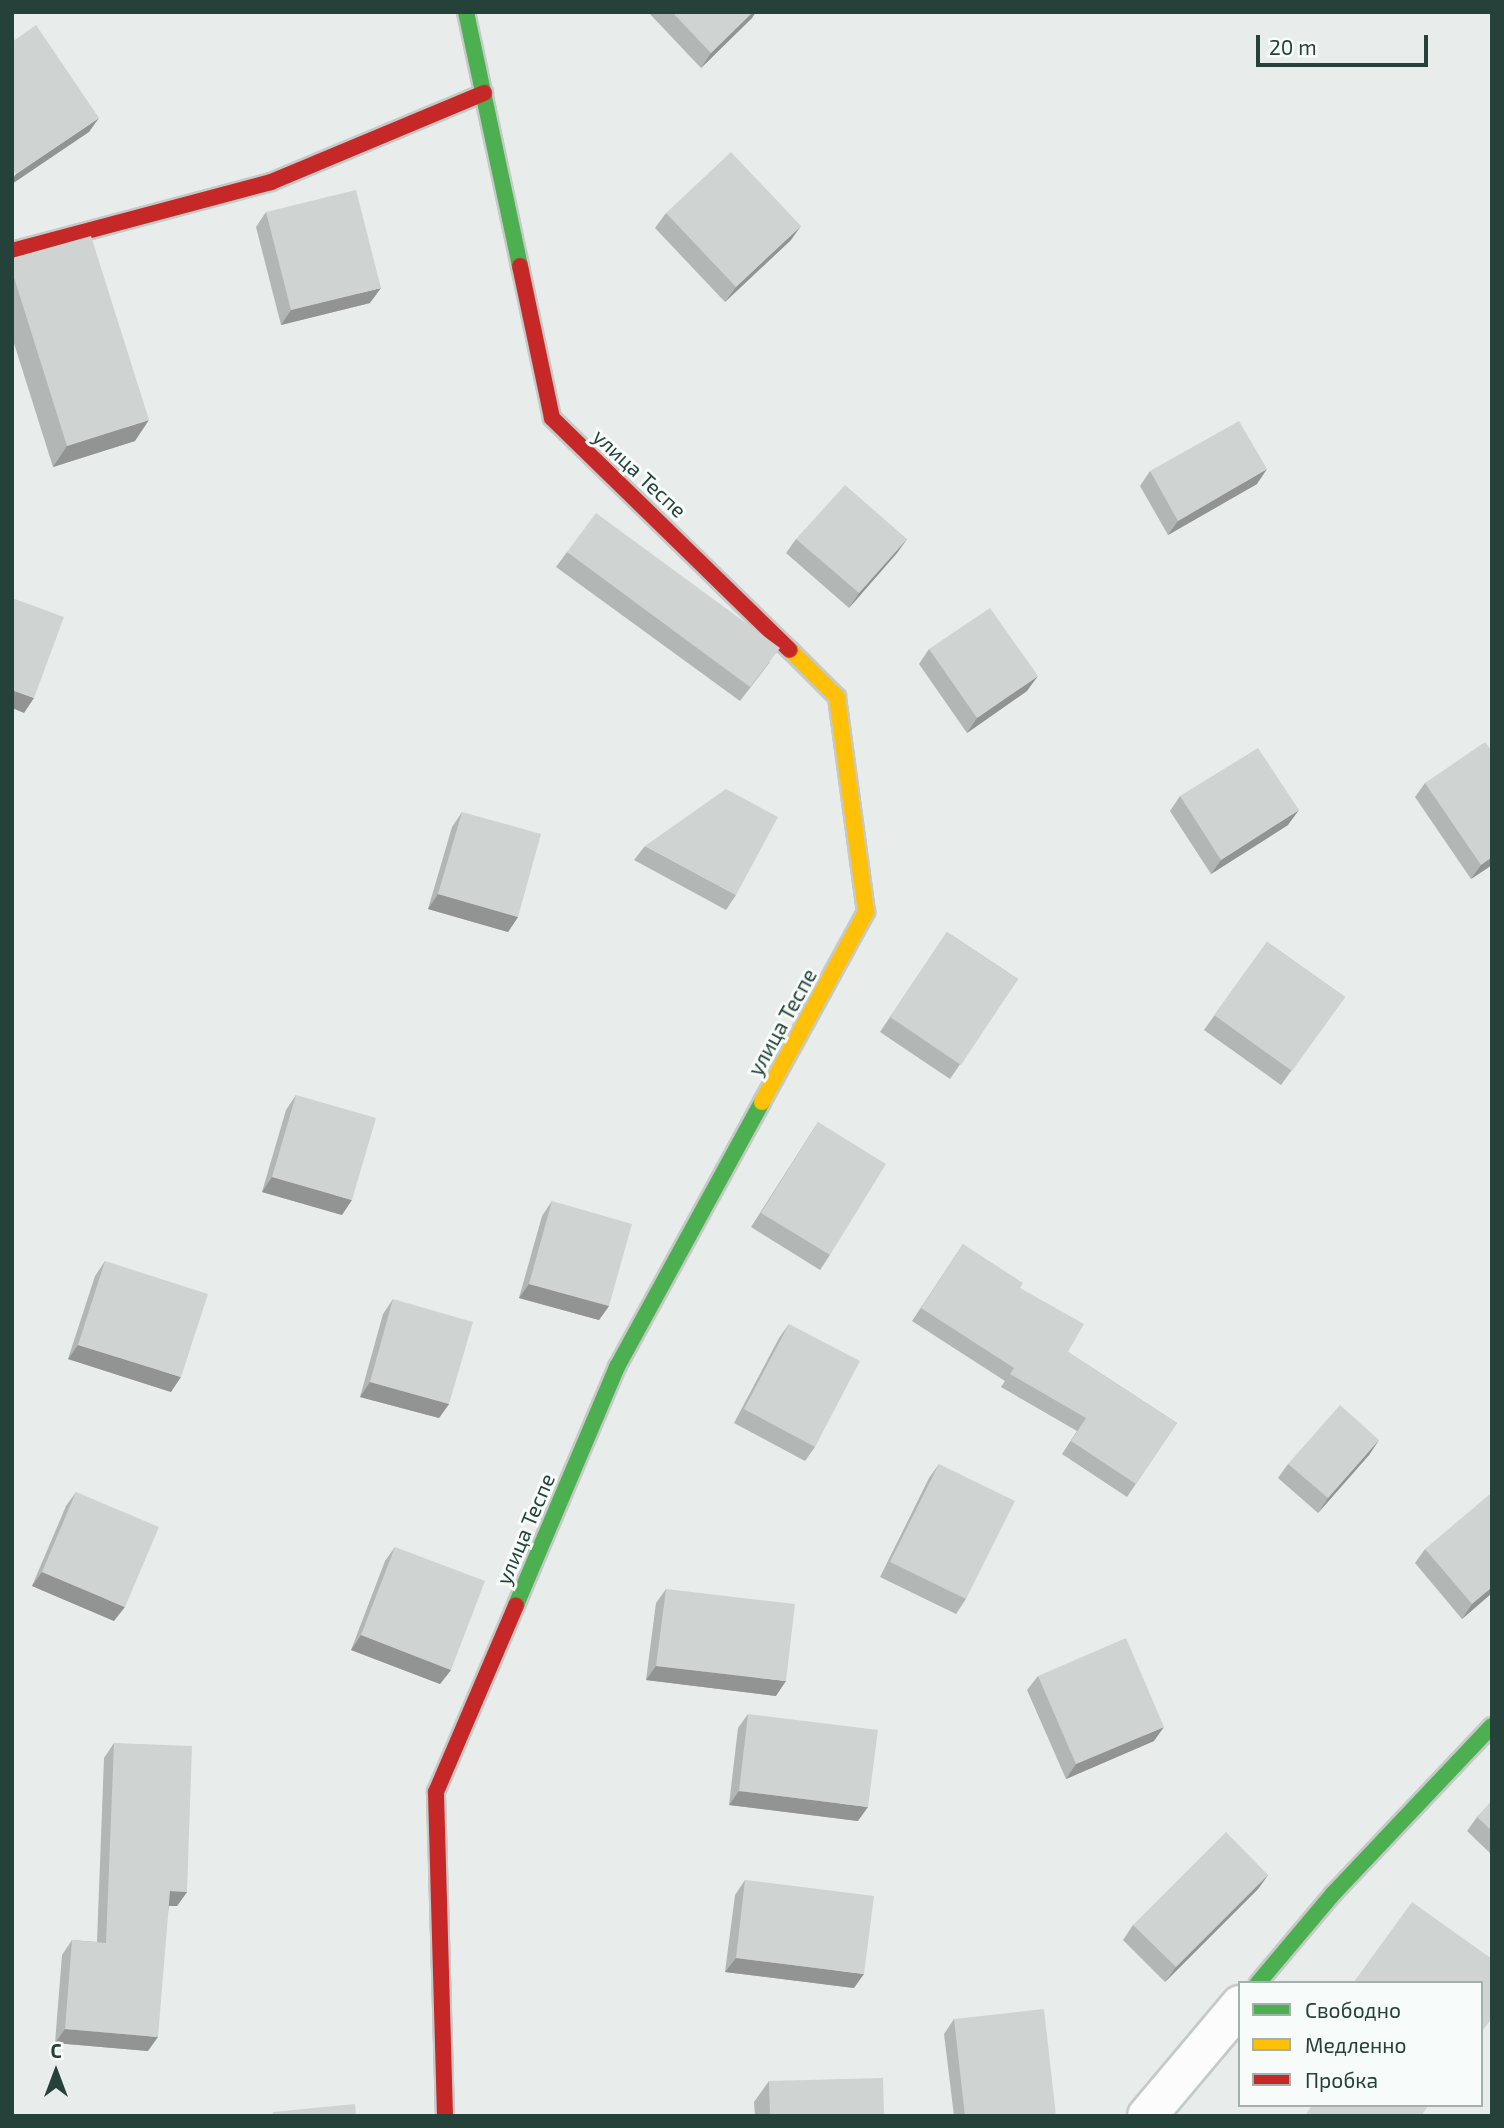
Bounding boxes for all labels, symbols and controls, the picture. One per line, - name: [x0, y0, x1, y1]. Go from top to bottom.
- scale bar: [1259, 21, 1430, 65]
- text: 20 m: [1269, 34, 1317, 59]
- street label: улица Теспе: [588, 423, 692, 523]
- street label: улица Теспе: [742, 964, 822, 1080]
- street label: улица Теспе: [490, 1470, 560, 1588]
- legend: [1238, 1981, 1483, 2107]
- text: Свободно: [1305, 1997, 1401, 2022]
- text: Медленно: [1305, 2032, 1407, 2057]
- north arrow: [21, 2037, 91, 2107]
- text: С: [50, 2039, 62, 2062]
- text: Пробка: [1305, 2067, 1378, 2092]

